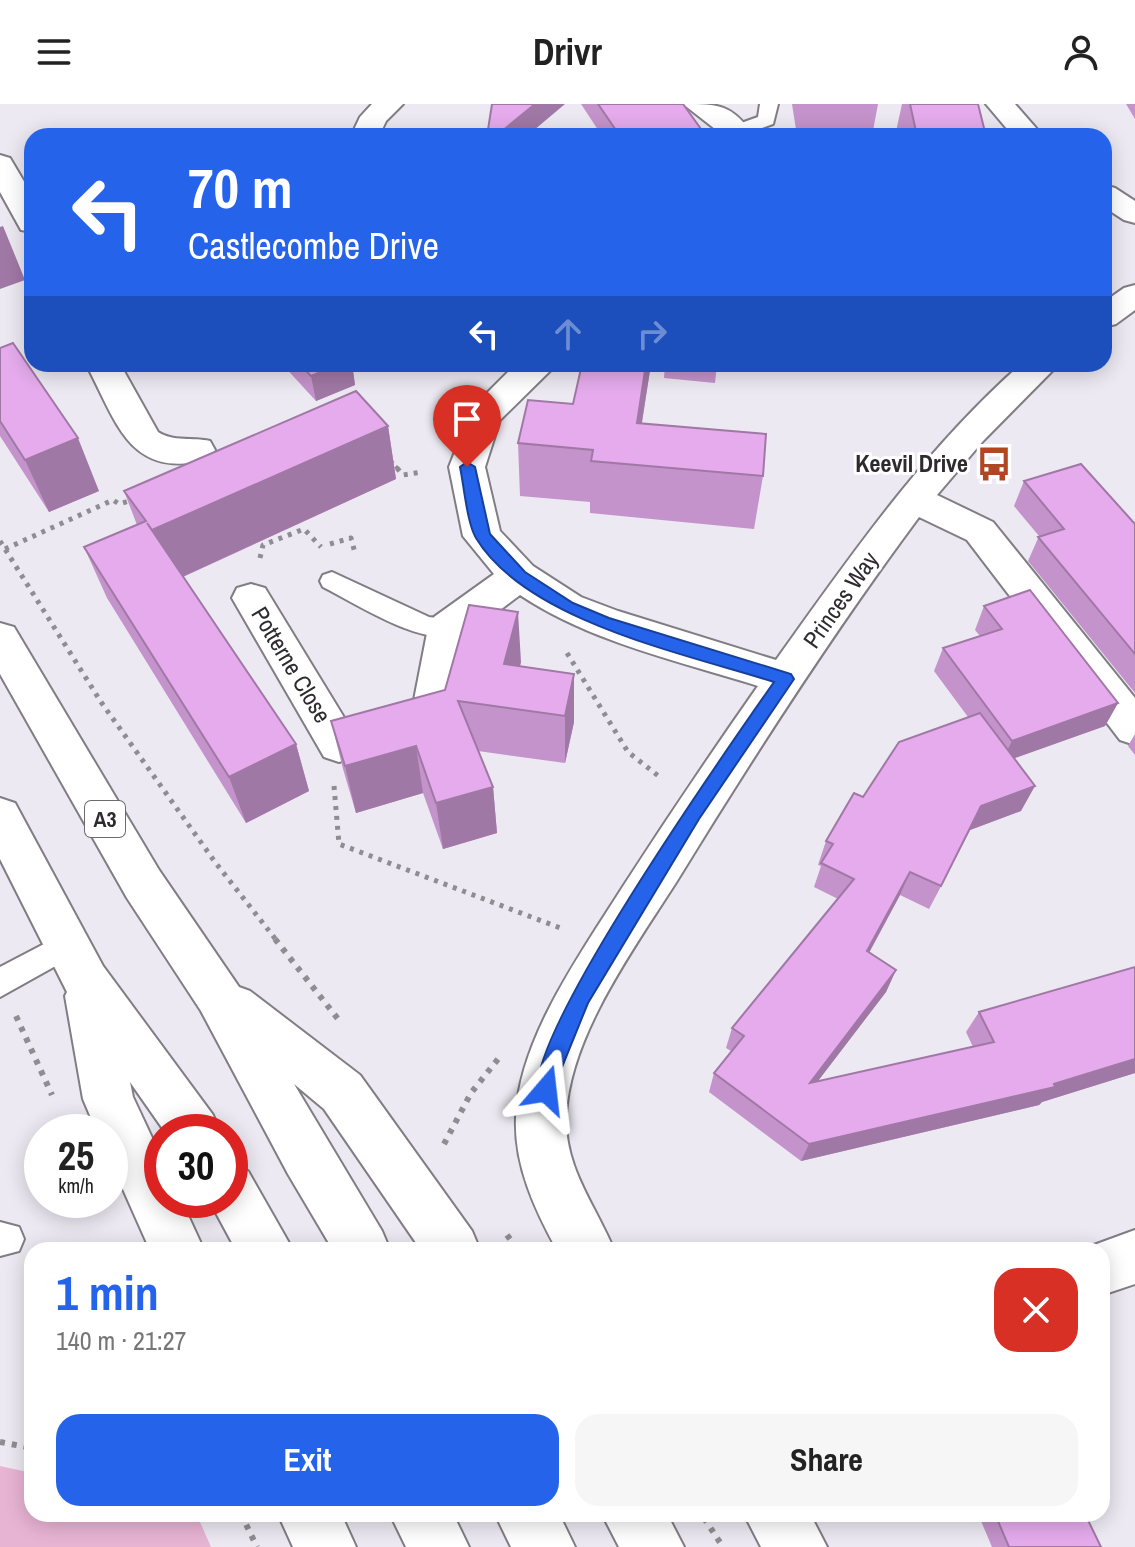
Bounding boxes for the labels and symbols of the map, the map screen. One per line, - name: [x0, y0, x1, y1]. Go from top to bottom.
- pin: [433, 385, 501, 467]
- bus stop icon: Keevil Drive: [975, 445, 1013, 483]
- place label: Keevil Drive: [855, 447, 968, 479]
- street label: Princes Way: [795, 545, 885, 654]
- street label: Potterne Close: [245, 600, 339, 729]
- road number: A3: [85, 801, 125, 837]
- position arrow: [504, 1048, 588, 1132]
- speed limit sign: 30: [144, 1114, 248, 1218]

